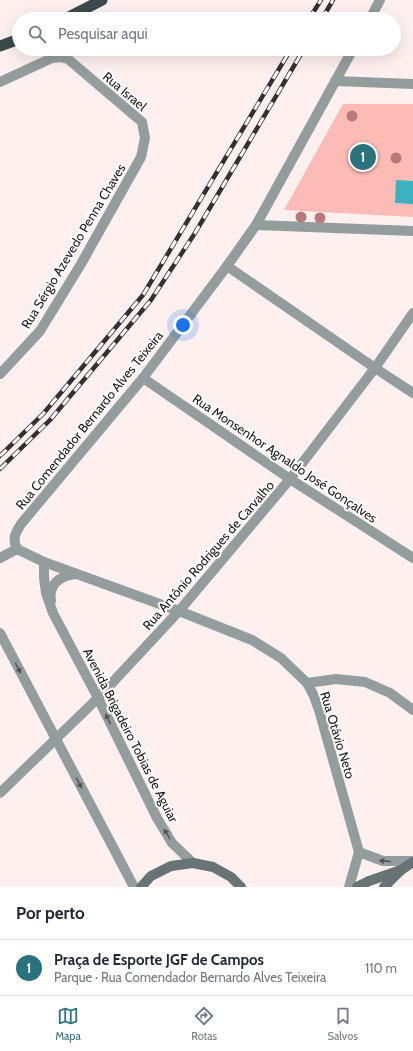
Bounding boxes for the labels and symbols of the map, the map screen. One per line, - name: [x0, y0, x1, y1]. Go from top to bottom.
- street label: Rua Israel: [100, 68, 150, 114]
- pin: 1: [350, 142, 376, 172]
- street label: Rua Sérgio Azevedo Penna Chaves: [17, 160, 129, 331]
- your location: [173, 315, 193, 335]
- street label: Rua Comendador Bernardo Alves Teixeira: [12, 327, 167, 513]
- street label: Rua Monsenhor Agnaldo José Gonçalves: [190, 390, 381, 526]
- street label: Rua Antônio Rodrigues de Carvalho: [139, 477, 277, 633]
- street label: Avenida Brigadeiro Tobias de Aguiar: [80, 645, 182, 826]
- one-way arrow: [15, 662, 21, 673]
- street label: Rua Otávio Neto: [317, 689, 359, 781]
- one-way arrow: [105, 713, 111, 724]
- one-way arrow: [75, 777, 82, 789]
- one-way arrow: [163, 829, 171, 839]
- one-way arrow: [379, 857, 391, 864]

